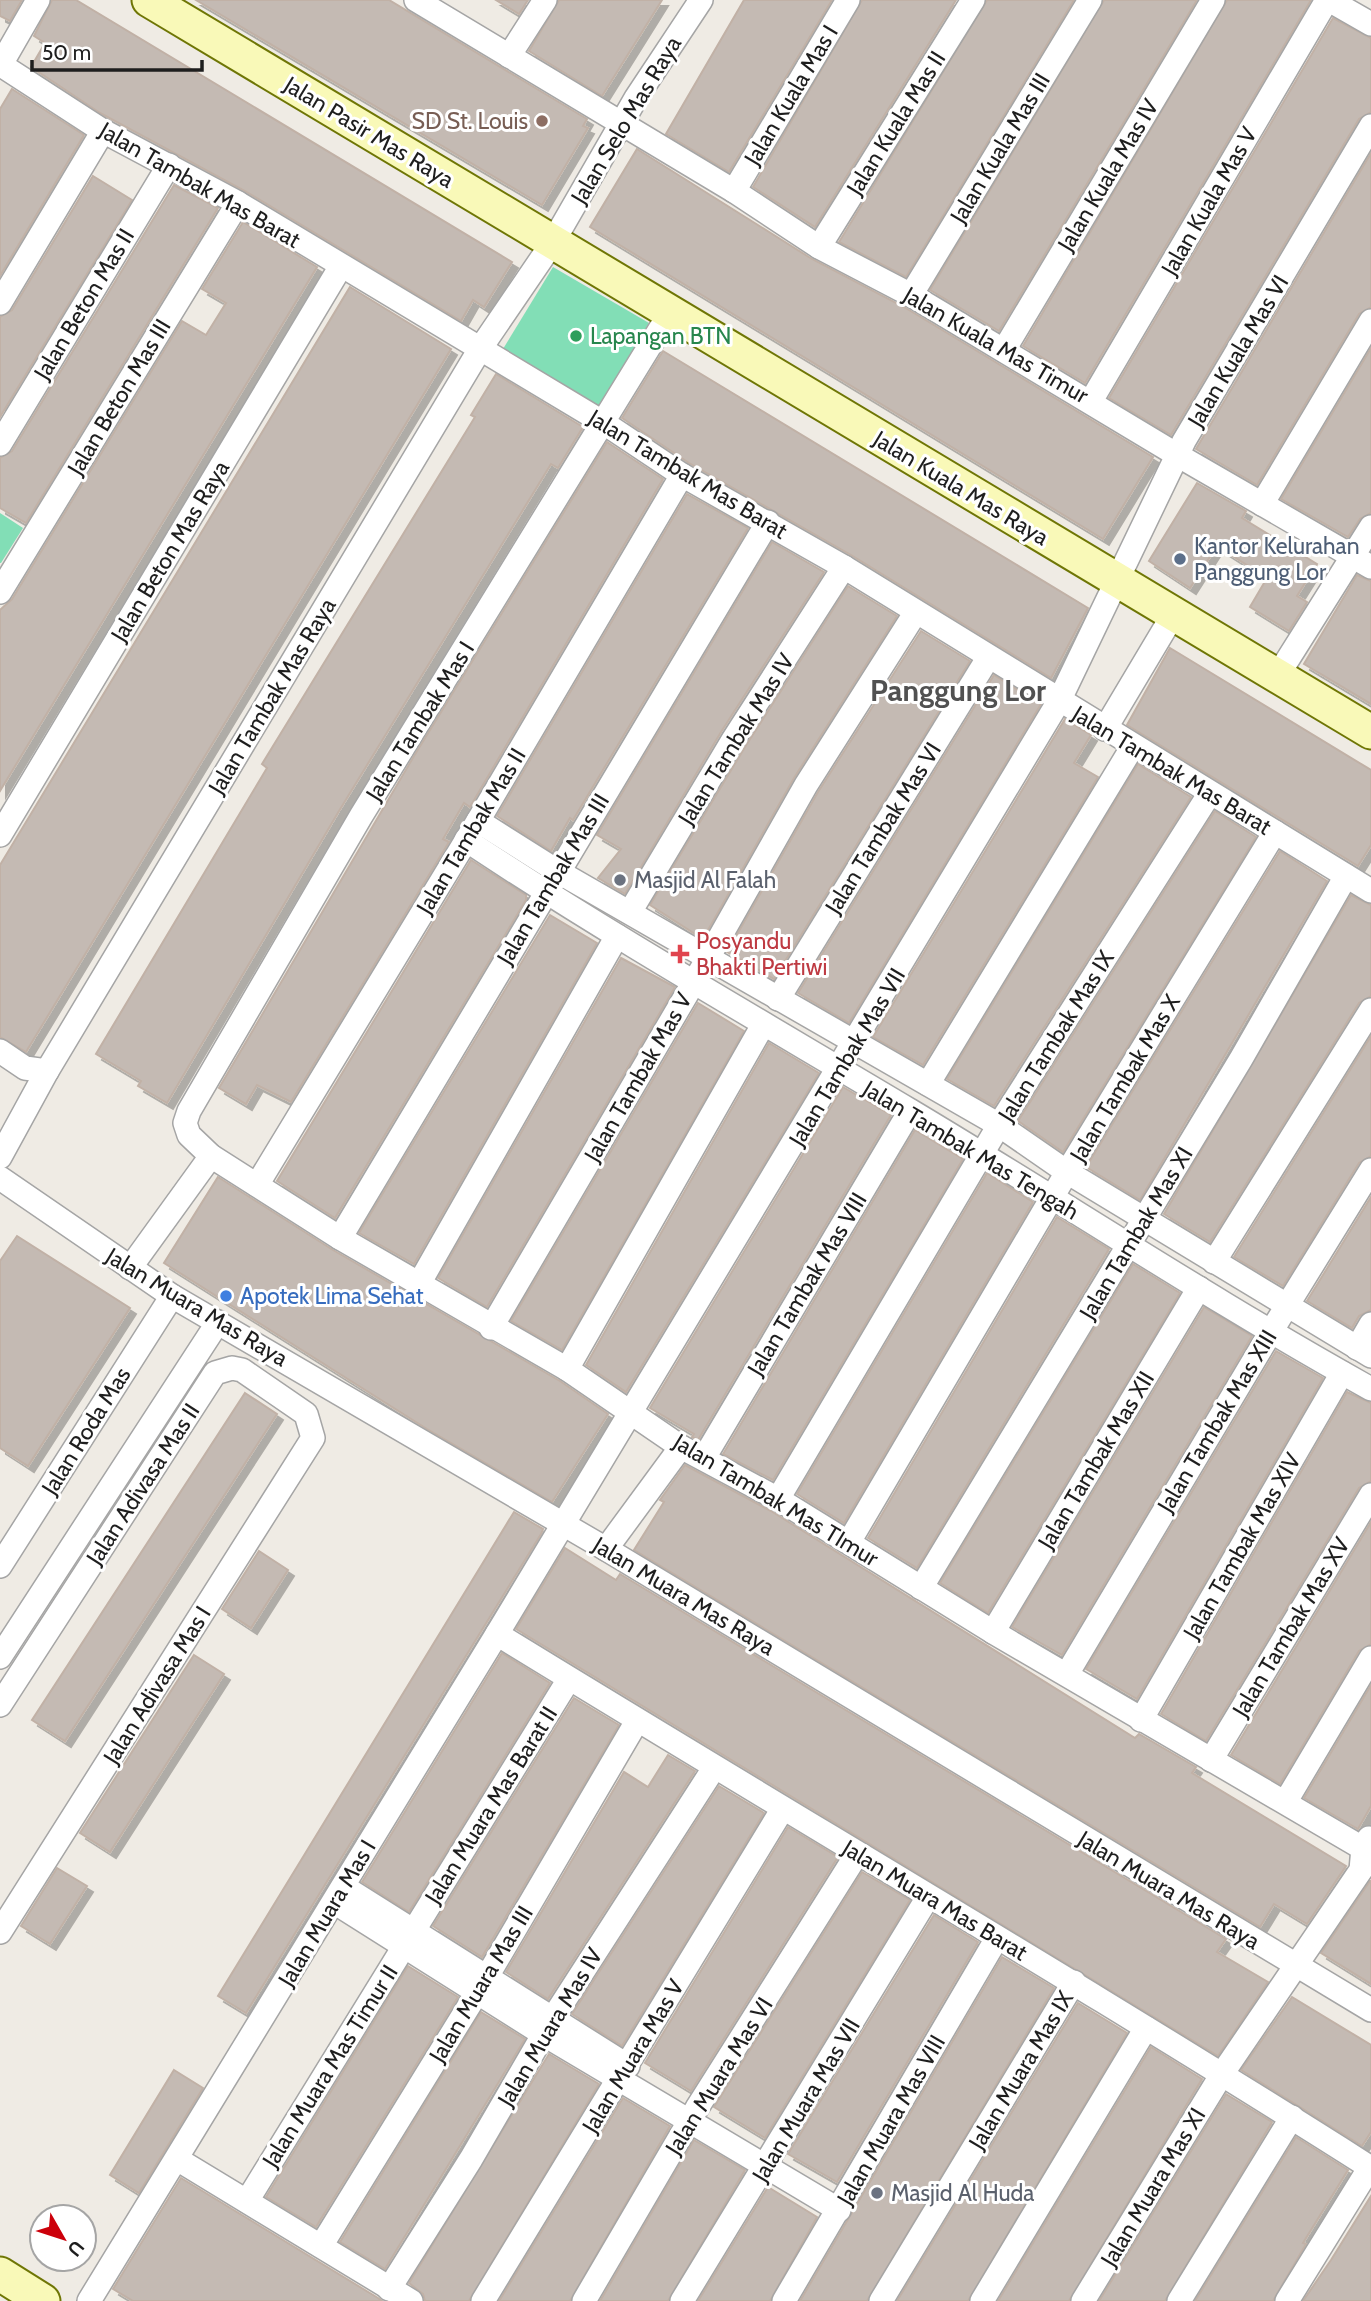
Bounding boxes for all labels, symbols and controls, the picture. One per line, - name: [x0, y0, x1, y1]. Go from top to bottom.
- street label: Jalan Kuala Mas I: [738, 20, 844, 171]
- scale bar: [32, 28, 201, 72]
- street label: Jalan Selo Mas Raya: [564, 31, 687, 210]
- text: 50 m: [42, 40, 91, 65]
- street label: Jalan Kuala Mas II: [840, 46, 951, 201]
- street label: Jalan Kuala Mas III: [944, 68, 1056, 229]
- street label: Jalan Pasir Mas Raya: [278, 70, 459, 194]
- street label: Jalan Kuala Mas IV: [1051, 94, 1164, 257]
- place label: SD St. Louis: [411, 107, 528, 135]
- marker: SD St. Louis: [534, 113, 550, 129]
- street label: Jalan Tambak Mas Barat: [94, 116, 306, 254]
- street label: Jalan Kuala Mas V: [1155, 122, 1263, 281]
- street label: Jalan Beton Mas II: [27, 223, 140, 385]
- street label: Jalan Kuala Mas VI: [1181, 270, 1294, 433]
- street label: Jalan Kuala Mas Timur: [898, 280, 1094, 410]
- street label: Jalan Beton Mas III: [61, 314, 177, 481]
- place label: Lapangan BTN: [590, 322, 731, 350]
- marker: Lapangan BTN: [568, 328, 584, 344]
- street label: Jalan Tambak Mas Barat: [583, 403, 793, 545]
- street label: Jalan Kuala Mas Raya: [867, 424, 1054, 551]
- street label: Jalan Beton Mas Raya: [104, 455, 235, 647]
- place label: Kantor Kelurahan Panggung Lor: [1194, 532, 1359, 586]
- marker: Kantor Kelurahan Panggung Lor: [1172, 551, 1188, 567]
- street label: Jalan Tambak Mas Raya: [202, 593, 342, 800]
- street label: Jalan Tambak Mas I: [359, 636, 480, 807]
- street label: Jalan Tambak Mas IV: [671, 648, 800, 831]
- district label: Panggung Lor: [870, 672, 1046, 709]
- street label: Jalan Tambak Mas Barat: [1067, 699, 1277, 841]
- street label: Jalan Tambak Mas VI: [818, 737, 947, 920]
- street label: Jalan Tambak Mas II: [410, 743, 532, 920]
- street label: Jalan Tambak Mas III: [490, 788, 615, 970]
- place label: Masjid Al Falah: [634, 866, 776, 894]
- marker: Masjid Al Falah: [612, 872, 628, 888]
- place label: Posyandu Bhakti Pertiwi: [696, 927, 827, 981]
- marker: Posyandu Bhakti Pertiwi: [670, 944, 690, 964]
- street label: Jalan Tambak Mas IX: [992, 945, 1120, 1128]
- street label: Jalan Tambak Mas VII: [782, 963, 911, 1152]
- street label: Jalan Tambak Mas V: [578, 987, 698, 1168]
- street label: Jalan Tambak Mas X: [1063, 989, 1186, 1168]
- street label: Jalan Tambak Mas Tengah: [857, 1074, 1084, 1226]
- street label: Jalan Tambak Mas XI: [1073, 1142, 1199, 1325]
- street label: Jalan Tambak Mas VIII: [741, 1187, 873, 1381]
- street label: Jalan Muara Mas Raya: [100, 1241, 293, 1372]
- place label: Apotek Lima Sehat: [240, 1282, 424, 1310]
- marker: Apotek Lima Sehat: [218, 1288, 234, 1304]
- street label: Jalan Tambak Mas XIII: [1151, 1325, 1283, 1518]
- street label: Jalan Roda Mas: [35, 1362, 136, 1501]
- street label: Jalan Tambak Mas XII: [1031, 1366, 1160, 1555]
- street label: Jalan Adivasa Mas II: [80, 1398, 206, 1571]
- street label: Jalan Tambak Mas TImur: [668, 1427, 884, 1573]
- street label: Jalan Tambak Mas XIV: [1177, 1448, 1307, 1645]
- street label: Jalan Muara Mas Raya: [587, 1530, 780, 1661]
- street label: Jalan Tambak Mas XV: [1226, 1532, 1356, 1723]
- street label: Jalan Adivasa Mas I: [97, 1601, 217, 1770]
- street label: Jalan Muara Mas Barat II: [418, 1701, 563, 1910]
- street label: Jalan Muara Mas Raya: [1072, 1824, 1265, 1955]
- street label: Jalan Muara Mas Barat: [837, 1833, 1033, 1966]
- street label: Jalan Muara Mas I: [272, 1835, 382, 1992]
- street label: Jalan Muara Mas III: [423, 1901, 539, 2068]
- street label: Jalan Muara Mas IV: [491, 1943, 608, 2112]
- street label: Jalan Muara Mas Timur II: [256, 1960, 404, 2173]
- street label: Jalan Muara Mas V: [576, 1974, 690, 2139]
- street label: Jalan Muara Mas IX: [962, 1985, 1079, 2155]
- street label: Jalan Muara Mas VI: [659, 1992, 779, 2161]
- street label: Jalan Muara Mas VII: [746, 2013, 866, 2188]
- street label: Jalan Muara Mas VIII: [830, 2030, 951, 2211]
- street label: Jalan Muara Mas XI: [1094, 2103, 1211, 2272]
- place label: Masjid Al Huda: [891, 2179, 1034, 2207]
- marker: Masjid Al Huda: [869, 2185, 885, 2201]
- north arrow: [28, 2203, 98, 2273]
- text: U: [63, 2236, 89, 2261]

